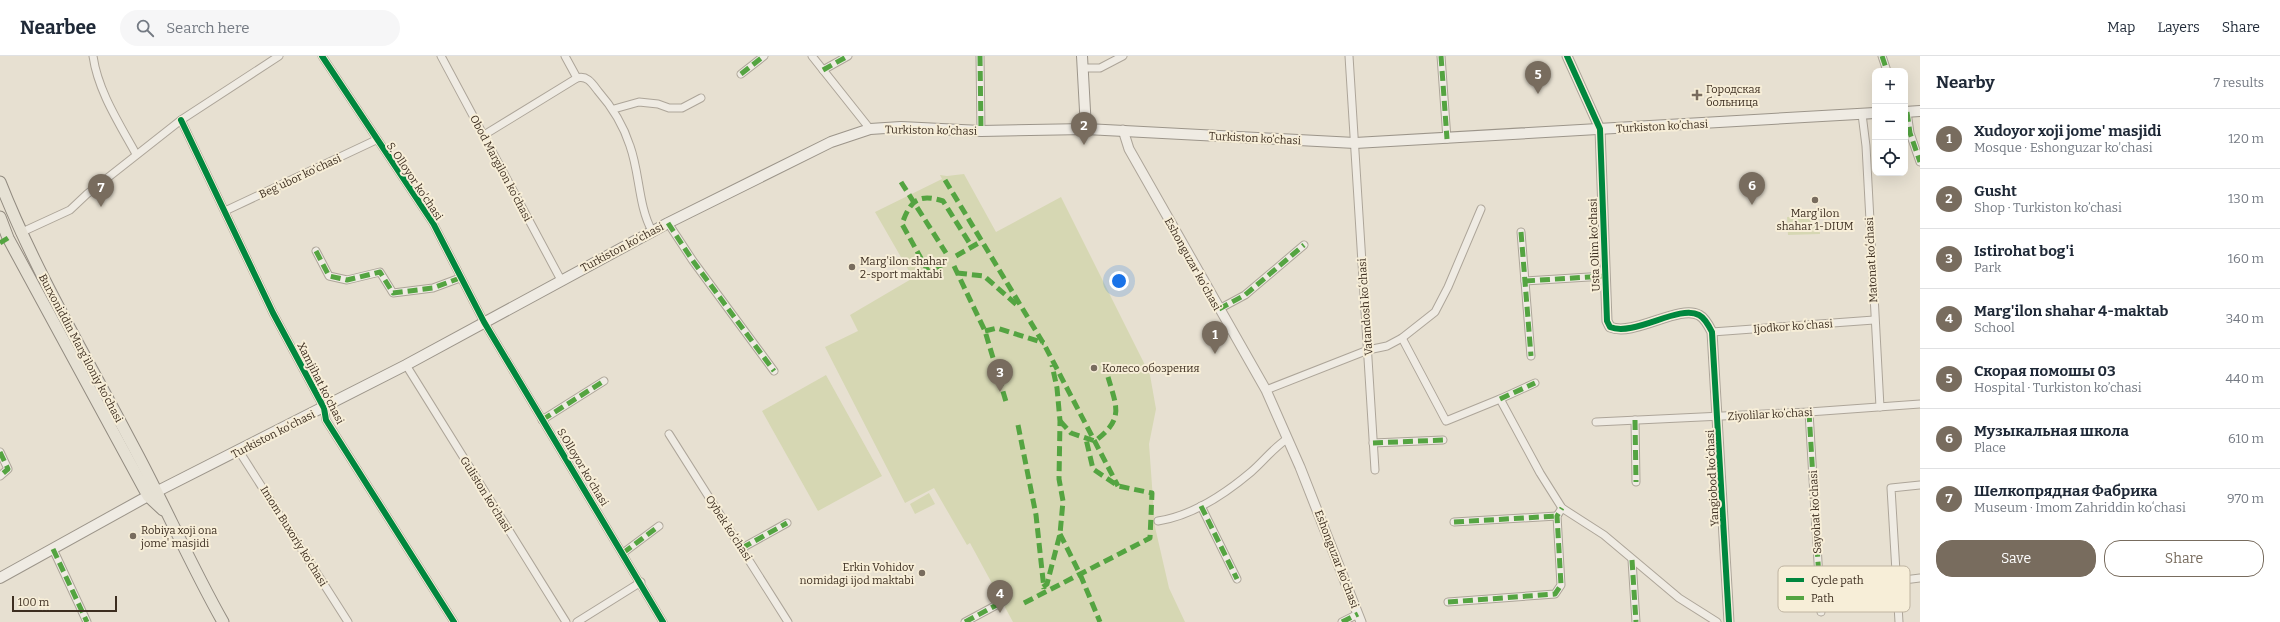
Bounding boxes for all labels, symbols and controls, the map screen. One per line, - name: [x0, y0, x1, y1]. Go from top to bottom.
- search box: [120, 10, 400, 46]
- text: Nearbee: [20, 16, 96, 39]
- icon: search: [134, 17, 156, 39]
- text: Search here: [166, 19, 250, 37]
- text: Map: [2107, 19, 2135, 36]
- text: Layers: [2157, 19, 2200, 36]
- text: Share: [2222, 19, 2260, 36]
- pin: 5: [1525, 61, 1551, 94]
- map controls: [1872, 68, 1908, 176]
- button: +: [1872, 68, 1908, 104]
- text: Nearby: [1936, 72, 1995, 93]
- text: 7 results: [2214, 75, 2264, 90]
- place label: Городская больница: [1706, 83, 1761, 109]
- marker: Городская больница: [1691, 89, 1703, 101]
- button: −: [1872, 104, 1908, 140]
- pin: 2: [1071, 112, 1097, 145]
- street label: Obod Margilon koʻchasi: [467, 113, 534, 224]
- street label: Turkiston ko’chasi: [1616, 118, 1709, 135]
- text: Xudoyor xoji jome' masjidi: [1974, 122, 2161, 140]
- street label: Turkiston ko’chasi: [885, 123, 978, 138]
- street label: Turkiston ko’chasi: [1209, 130, 1302, 147]
- text: 1: [1946, 131, 1952, 146]
- text: 120 m: [2228, 131, 2264, 146]
- street label: S. Olloyor ko'chasi: [384, 140, 446, 223]
- button: locate: [1872, 140, 1908, 176]
- text: Mosque · Eshonguzar ko'chasi: [1974, 140, 2153, 155]
- street label: Beg'ubor ko'chasi: [257, 151, 344, 201]
- pin: 6: [1739, 172, 1765, 205]
- pin: 7: [88, 174, 114, 207]
- text: Gusht: [1974, 182, 2017, 200]
- text: 2: [1945, 191, 1953, 206]
- text: 130 m: [2228, 191, 2264, 206]
- marker: Marg'ilon shahar 1-DIUM: [1810, 195, 1820, 205]
- street label: Usta Olim ko'chasi: [1586, 197, 1603, 292]
- text: Shop · Turkiston ko’chasi: [1974, 200, 2122, 215]
- place label: Marg'ilon shahar 1-DIUM: [1776, 207, 1854, 233]
- street label: Eshonguzar ko'chasi: [1162, 216, 1224, 314]
- street label: Matonat koʻchasi: [1863, 216, 1880, 303]
- street label: Turkiston ko’chasi: [579, 220, 667, 275]
- text: Istirohat bog'i: [1974, 242, 2074, 260]
- text: 3: [1945, 251, 1953, 266]
- text: 160 m: [2228, 251, 2264, 266]
- place label: Marg'ilon shahar 2-sport maktabi: [860, 255, 947, 281]
- street label: Vatandosh koʻchasi: [1356, 257, 1375, 356]
- text: Park: [1974, 260, 2001, 275]
- marker: Marg'ilon shahar 2-sport maktabi: [847, 262, 857, 272]
- your location: [1109, 271, 1129, 291]
- street label: Burxoniddin Marg’iloniy ko’chasi: [36, 272, 126, 425]
- text: Marg'ilon shahar 4-maktab: [1974, 302, 2168, 320]
- text: 4: [1945, 311, 1953, 326]
- text: 340 m: [2226, 311, 2264, 326]
- street label: Ijodkor koʻchasi: [1753, 317, 1834, 336]
- text: School: [1974, 320, 2015, 335]
- pin: 1: [1202, 321, 1228, 354]
- street label: Xamjihat ko'chasi: [294, 340, 347, 427]
- pin: 3: [987, 359, 1013, 392]
- place label: Колесо обозрения: [1102, 362, 1200, 375]
- text: Скорая помошы 03: [1974, 362, 2116, 380]
- marker: Колесо обозрения: [1089, 363, 1099, 373]
- text: 5: [1945, 371, 1953, 386]
- text: 440 m: [2225, 371, 2264, 386]
- text: Hospital · Turkiston ko’chasi: [1974, 380, 2142, 395]
- street label: Ziyolilar koʻchasi: [1727, 406, 1814, 423]
- street label: Turkiston ko’chasi: [229, 407, 318, 461]
- text: Музыкальная школа: [1974, 422, 2129, 440]
- street label: S.Olloyor koʻchasi: [554, 426, 611, 509]
- street label: Yangiobod koʻchasi: [1703, 429, 1722, 527]
- text: 6: [1945, 431, 1953, 446]
- text: 610 m: [2228, 431, 2264, 446]
- text: Place: [1974, 440, 2006, 455]
- street label: Guliston ko'chasi: [457, 454, 514, 535]
- street label: Sayohat ko'chasi: [1807, 469, 1824, 554]
- text: Шелкопрядная Фабрика: [1974, 482, 2158, 500]
- street label: Imom Buxoriy ko'chasi: [257, 484, 330, 589]
- text: 7: [1946, 491, 1953, 506]
- text: 970 m: [2227, 491, 2264, 506]
- street label: Oybek koʻchasi: [703, 493, 755, 564]
- text: Museum · Imom Zahriddin koʻchasi: [1974, 500, 2186, 515]
- street label: Eshonguzar ko'chasi: [1312, 508, 1362, 611]
- place label: Robiya xoji ona jome' masjidi: [140, 524, 217, 550]
- marker: Robiya xoji ona jome' masjidi: [128, 531, 138, 541]
- button: Save: [1936, 540, 2096, 577]
- button: Share: [2104, 540, 2264, 577]
- place label: Erkin Vohidov nomidagi ijod maktabi: [800, 561, 915, 587]
- legend: [1778, 566, 1910, 612]
- marker: Erkin Vohidov nomidagi ijod maktabi: [917, 568, 927, 578]
- text: Cycle path: [1811, 574, 1864, 587]
- pin: 4: [987, 580, 1013, 613]
- text: Path: [1811, 592, 1834, 605]
- scale bar: [12, 594, 117, 613]
- text: 100 m: [18, 596, 49, 609]

